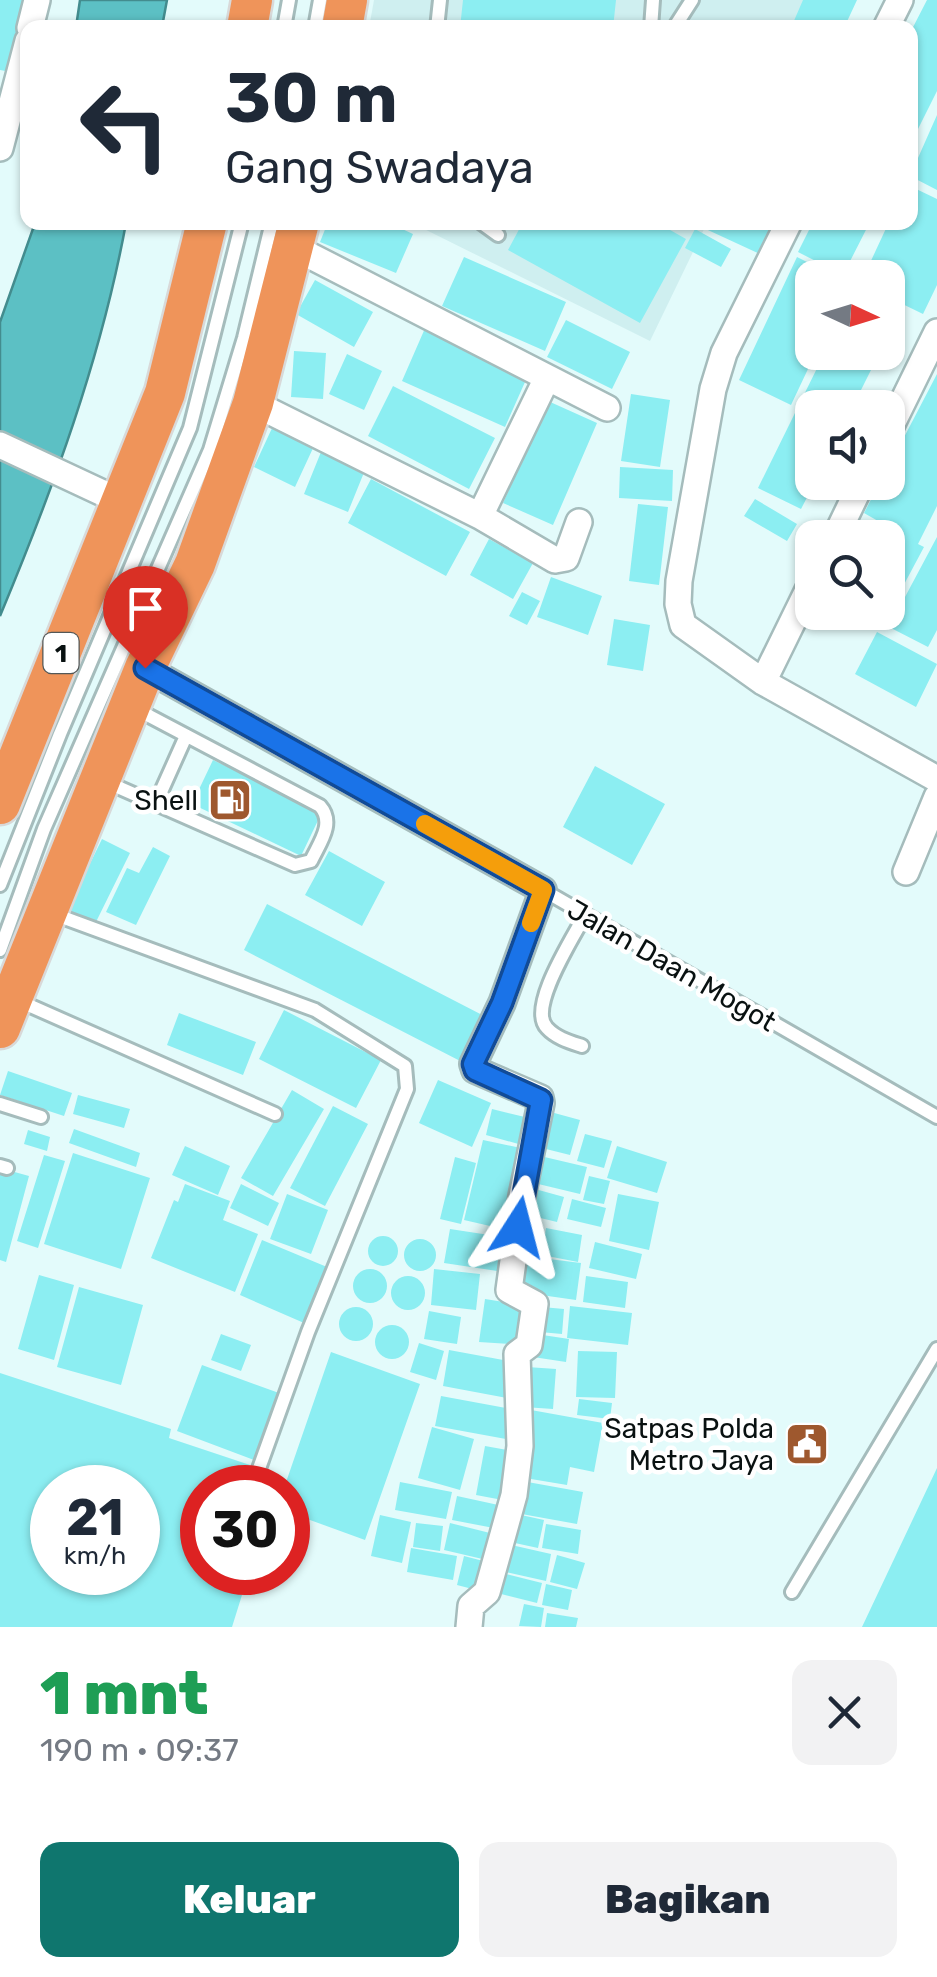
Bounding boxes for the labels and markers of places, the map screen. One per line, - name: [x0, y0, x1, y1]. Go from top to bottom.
- pin: [103, 566, 188, 669]
- fuel station icon: Shell: [207, 777, 253, 823]
- place label: Shell: [134, 784, 198, 817]
- place label: Satpas Polda Metro Jaya: [604, 1412, 774, 1477]
- public building icon: Satpas Polda Metro Jaya: [784, 1421, 830, 1467]

